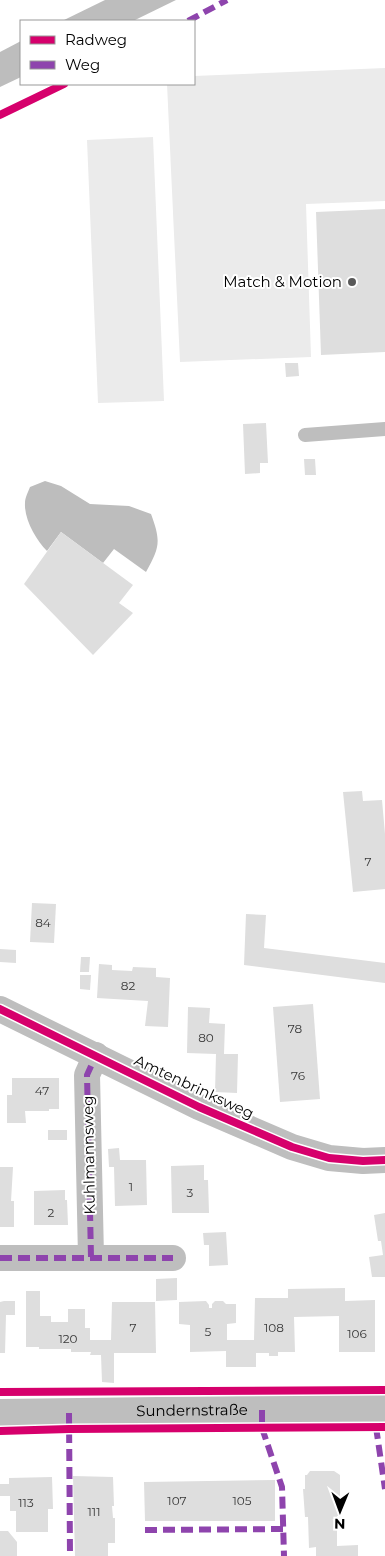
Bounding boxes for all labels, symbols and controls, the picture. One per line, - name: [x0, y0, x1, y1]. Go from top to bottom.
- legend: [20, 20, 195, 85]
- text: Radweg: [65, 30, 127, 49]
- text: Weg: [65, 55, 100, 74]
- place label: Match & Motion: [223, 272, 342, 291]
- marker: Match & Motion: [346, 276, 358, 288]
- house number: 7: [364, 854, 372, 869]
- house number: 84: [35, 915, 51, 930]
- house number: 82: [121, 978, 135, 993]
- house number: 78: [288, 1021, 303, 1036]
- house number: 80: [198, 1030, 214, 1045]
- street label: Amtenbrinksweg: [131, 1050, 257, 1123]
- house number: 76: [291, 1068, 305, 1083]
- house number: 47: [35, 1083, 49, 1098]
- street label: Kuhlmannsweg: [78, 1095, 99, 1215]
- house number: 1: [129, 1179, 133, 1194]
- house number: 3: [187, 1185, 194, 1200]
- house number: 2: [48, 1205, 55, 1220]
- house number: 7: [129, 1320, 137, 1335]
- house number: 108: [264, 1320, 284, 1335]
- house number: 5: [205, 1324, 212, 1339]
- house number: 106: [347, 1326, 367, 1341]
- house number: 120: [58, 1331, 78, 1346]
- street label: Sundernstraße: [136, 1400, 248, 1420]
- north arrow: [315, 1486, 365, 1536]
- house number: 107: [167, 1493, 187, 1508]
- house number: 105: [232, 1493, 252, 1508]
- house number: 113: [18, 1495, 34, 1510]
- house number: 111: [88, 1504, 101, 1519]
- text: N: [334, 1515, 346, 1533]

